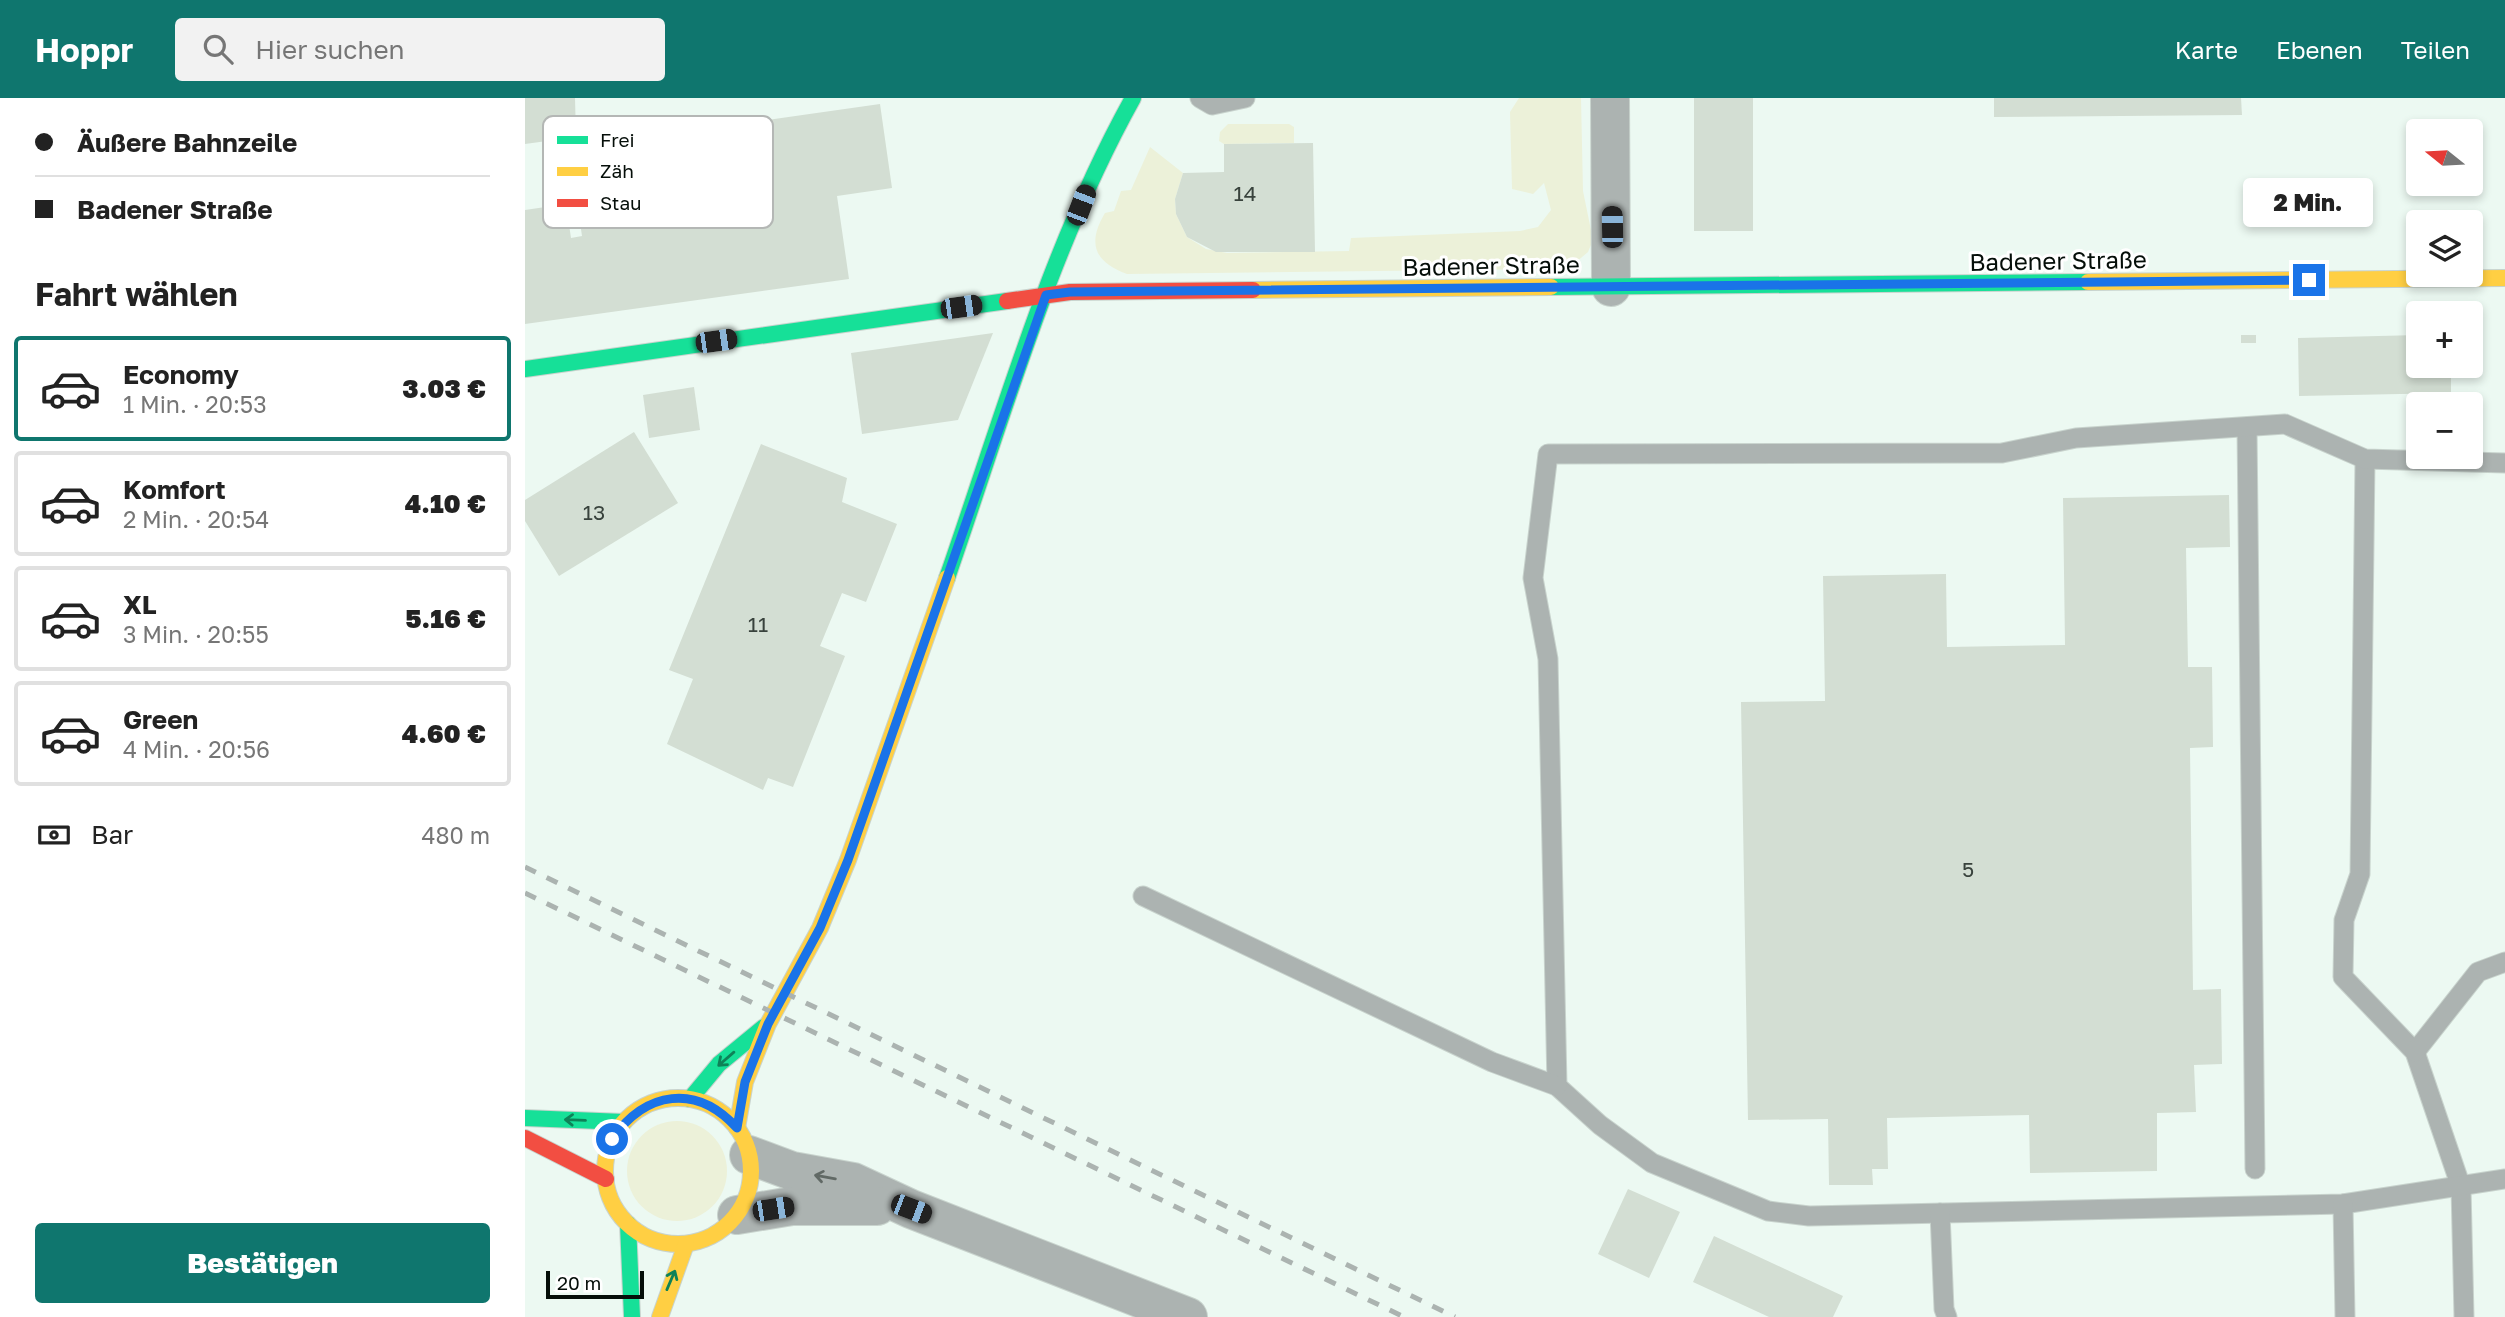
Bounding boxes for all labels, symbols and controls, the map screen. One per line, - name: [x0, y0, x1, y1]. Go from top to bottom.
- search box: [175, 18, 665, 81]
- text: Hoppr: [35, 30, 133, 69]
- icon: search: [199, 30, 237, 68]
- text: Hier suchen: [255, 34, 405, 65]
- text: Karte: [2175, 35, 2238, 64]
- text: Ebenen: [2276, 35, 2363, 64]
- text: Teilen: [2401, 35, 2470, 64]
- legend: [543, 116, 773, 228]
- north arrow: [2406, 119, 2483, 196]
- map controls: [2406, 119, 2483, 469]
- text: Äußere Bahnzeile: [77, 127, 297, 158]
- text: Frei: [600, 128, 635, 151]
- text: Zäh: [600, 159, 634, 182]
- callout: 2 Min.: [2244, 178, 2374, 228]
- house number: 14: [1234, 180, 1257, 206]
- car: [1064, 182, 1099, 228]
- text: 2 Min.: [2274, 188, 2342, 216]
- text: Stau: [600, 191, 642, 214]
- text: Badener Straße: [77, 194, 273, 225]
- car: [1602, 206, 1623, 248]
- button: layers: [2406, 210, 2483, 287]
- street label: Badener Straße: [1969, 244, 2147, 276]
- street label: Badener Straße: [1402, 249, 1580, 281]
- route end: [2293, 264, 2325, 296]
- text: Fahrt wählen: [35, 275, 238, 313]
- car: [939, 294, 984, 320]
- button: +: [2406, 301, 2483, 378]
- car: [694, 328, 739, 354]
- icon: car: [39, 357, 102, 420]
- text: Economy: [123, 359, 239, 390]
- text: 3.03 €: [402, 373, 486, 404]
- text: 1 Min. · 20:53: [123, 390, 267, 418]
- button: −: [2406, 392, 2483, 469]
- icon: car: [39, 472, 102, 535]
- text: Komfort: [123, 474, 226, 505]
- text: 4.10 €: [405, 488, 486, 519]
- house number: 13: [583, 499, 605, 525]
- text: 2 Min. · 20:54: [123, 505, 269, 533]
- icon: car: [39, 587, 102, 650]
- text: XL: [123, 589, 157, 620]
- text: 5.16 €: [405, 603, 486, 634]
- house number: 11: [748, 611, 768, 637]
- text: 3 Min. · 20:55: [123, 620, 269, 648]
- icon: car: [39, 702, 102, 765]
- text: Green: [123, 704, 198, 735]
- text: 4.60 €: [402, 718, 486, 749]
- text: 4 Min. · 20:56: [123, 735, 270, 763]
- icon: cash: [35, 816, 73, 854]
- text: Bar: [91, 819, 133, 850]
- text: 480 m: [422, 821, 490, 849]
- house number: 5: [1962, 856, 1974, 882]
- one-way arrow: [718, 1051, 736, 1067]
- one-way arrow: [563, 1114, 586, 1127]
- route start: [596, 1123, 628, 1155]
- one-way arrow: [814, 1170, 837, 1183]
- car: [888, 1192, 935, 1226]
- car: [751, 1195, 796, 1223]
- button: Bestätigen: [35, 1223, 490, 1303]
- scale bar: [546, 1268, 644, 1300]
- one-way arrow: [665, 1269, 678, 1291]
- text: 20 m: [557, 1271, 601, 1294]

